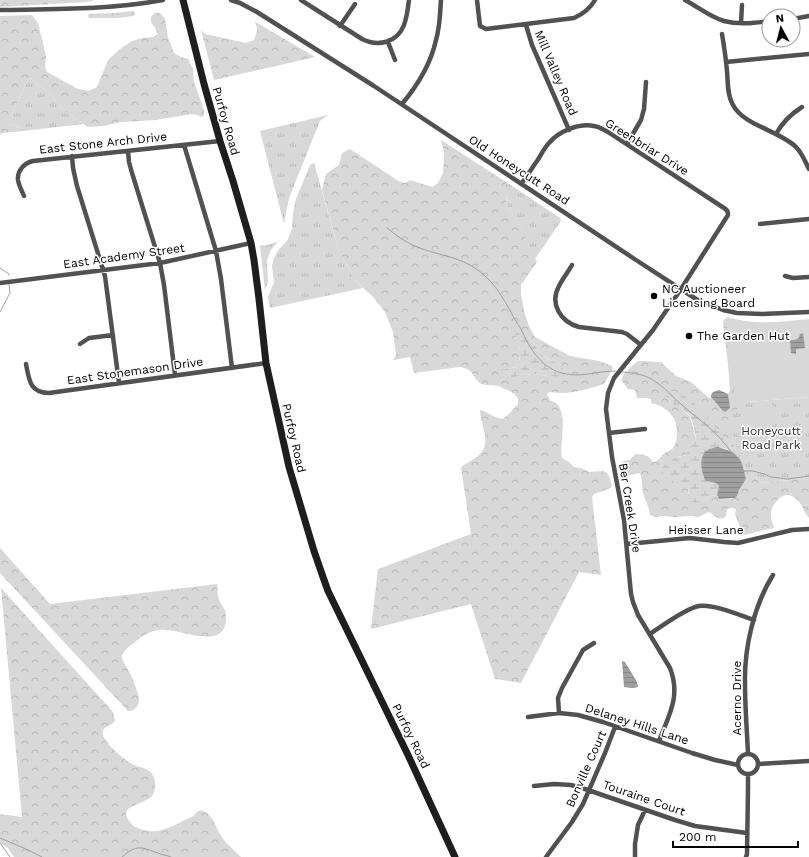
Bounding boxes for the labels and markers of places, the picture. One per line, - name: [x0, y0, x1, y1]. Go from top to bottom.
- place label: NC Auctioneer Licensing Board: [662, 282, 755, 310]
- marker: NC Auctioneer Licensing Board: [649, 291, 659, 301]
- place label: The Garden Hut: [697, 329, 790, 343]
- marker: The Garden Hut: [684, 331, 694, 341]

